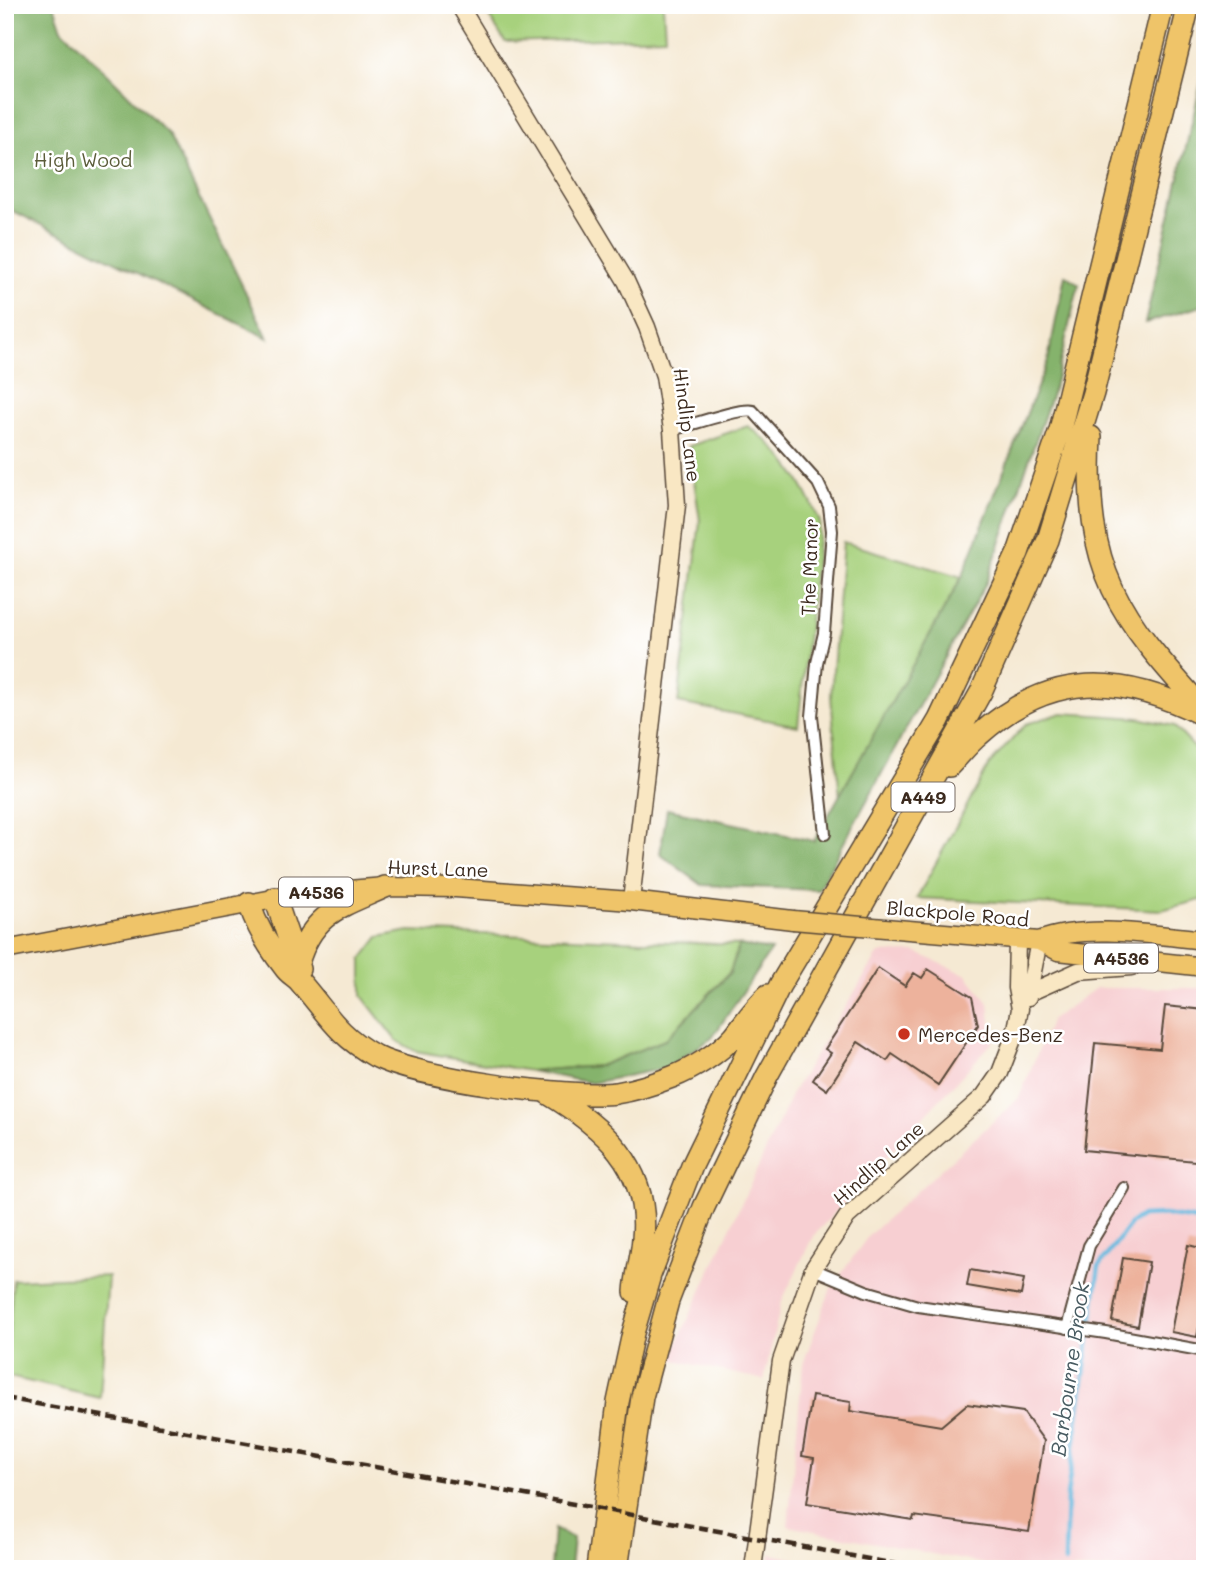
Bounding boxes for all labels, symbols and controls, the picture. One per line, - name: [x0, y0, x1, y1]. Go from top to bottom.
- park label: High Wood: [34, 147, 132, 172]
- street label: Hindlip Lane: [669, 367, 707, 483]
- street label: The Manor: [795, 518, 823, 616]
- road number: A449: [892, 782, 954, 812]
- street label: Hurst Lane: [387, 854, 489, 882]
- road number: A4536: [279, 878, 353, 906]
- street label: Blackpole Road: [886, 894, 1030, 932]
- road number: A4536: [1084, 944, 1158, 973]
- place label: Mercedes-Benz: [918, 1022, 1063, 1047]
- marker: Mercedes-Benz: [896, 1026, 912, 1042]
- street label: Hindlip Lane: [827, 1115, 929, 1211]
- water label: Barbourne Brook: [1043, 1279, 1095, 1458]

